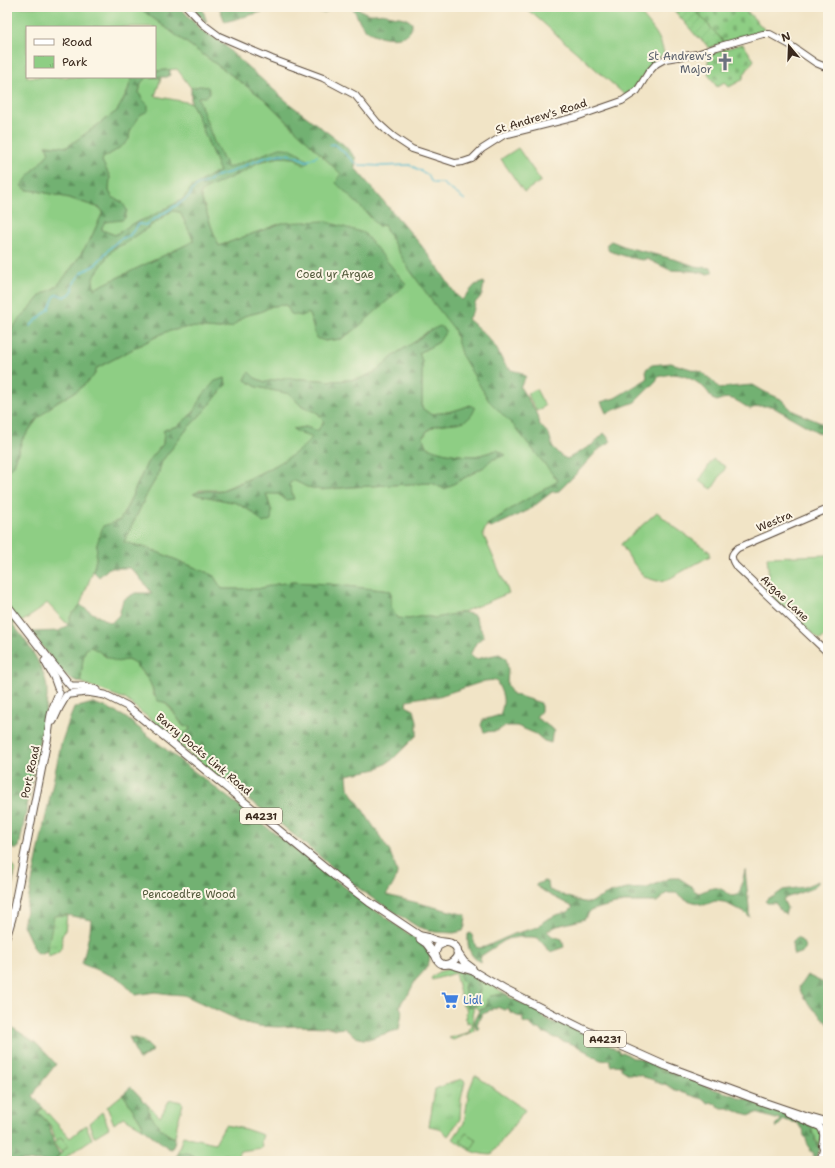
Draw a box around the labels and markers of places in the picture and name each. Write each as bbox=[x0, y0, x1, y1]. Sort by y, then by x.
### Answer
place label: St Andrew's Major bbox=[648, 49, 712, 77]
church icon: St Andrew's Major bbox=[715, 52, 735, 72]
supermarket icon: Lidl bbox=[440, 990, 460, 1010]
place label: Lidl bbox=[463, 993, 483, 1008]

